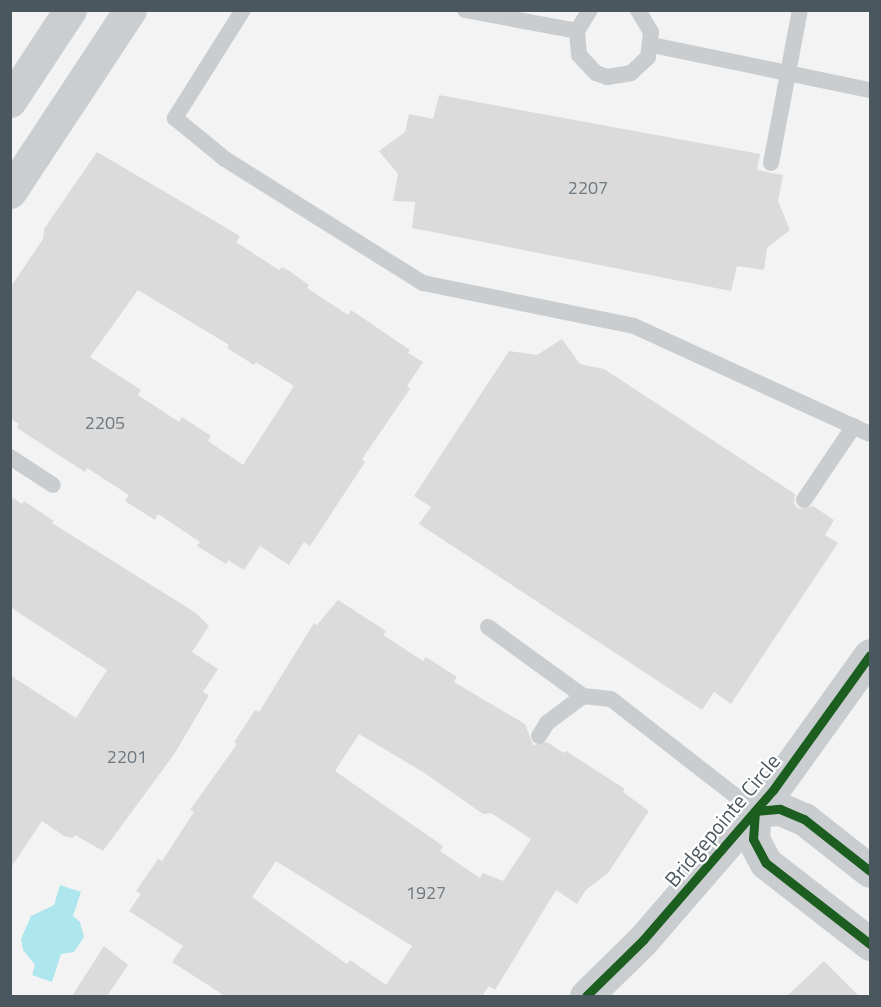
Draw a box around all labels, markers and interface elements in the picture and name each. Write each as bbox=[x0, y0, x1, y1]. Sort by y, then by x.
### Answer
house number: 2207 bbox=[568, 177, 608, 199]
house number: 2205 bbox=[85, 412, 125, 434]
house number: 2201 bbox=[107, 746, 147, 768]
street label: Bridgepointe Circle bbox=[659, 748, 785, 892]
house number: 1927 bbox=[406, 882, 446, 904]

